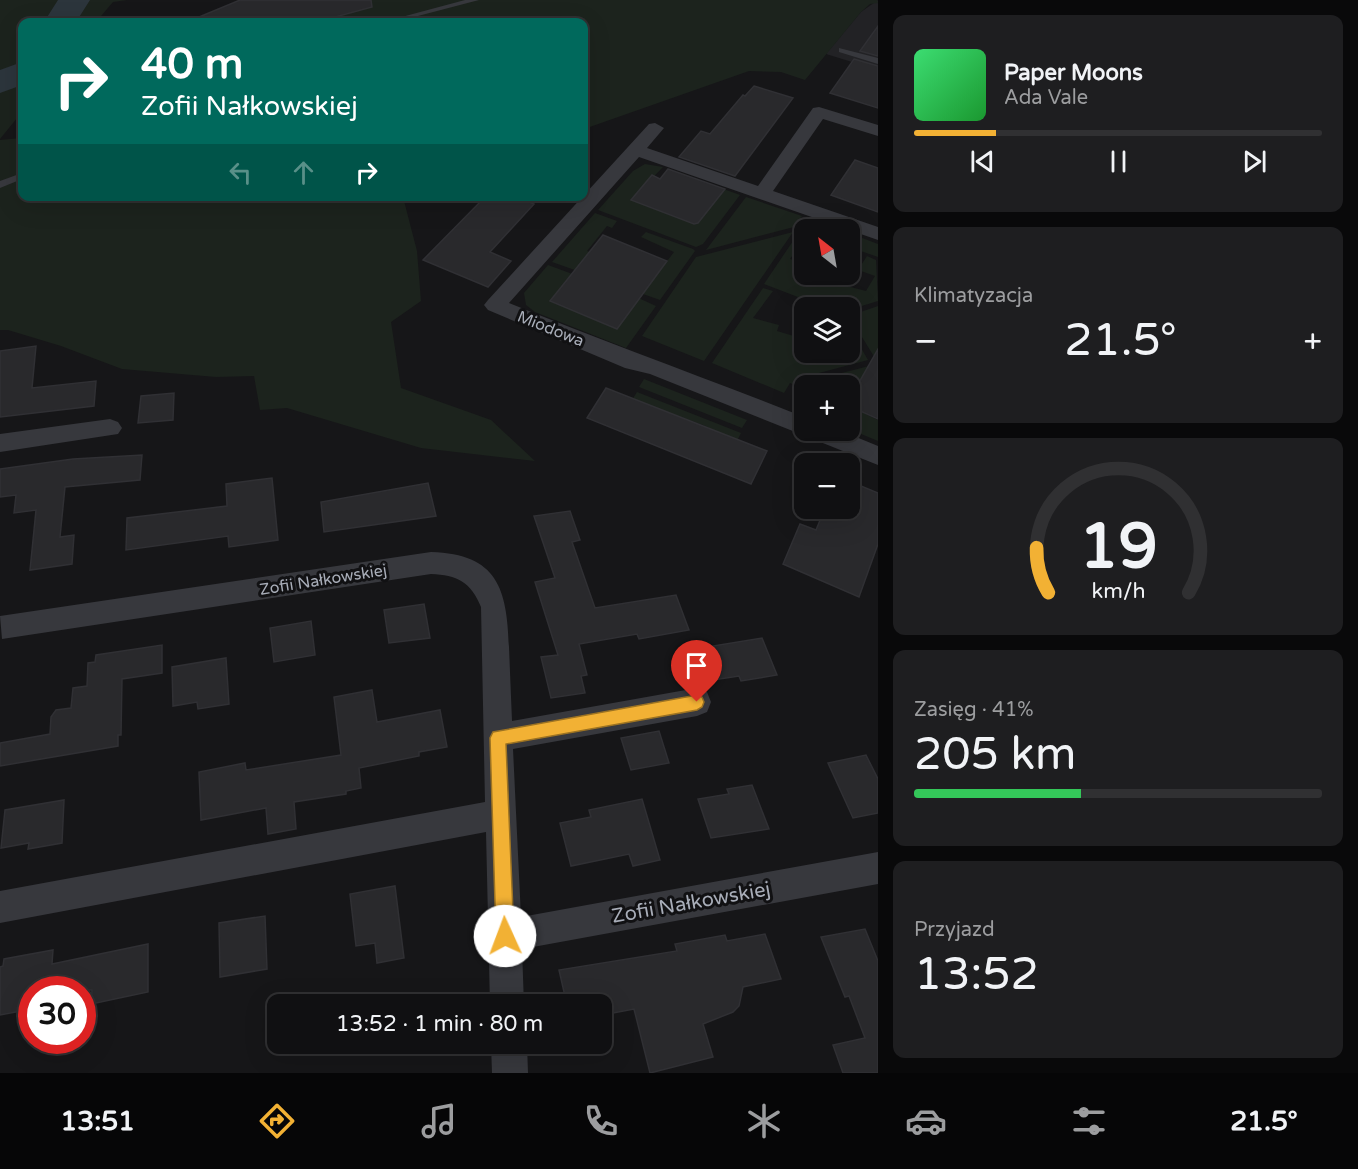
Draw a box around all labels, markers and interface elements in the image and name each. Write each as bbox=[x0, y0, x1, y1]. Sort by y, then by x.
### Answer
text: 40 m bbox=[141, 39, 243, 90]
icon: right bbox=[42, 42, 120, 120]
text: Paper Moons bbox=[1004, 60, 1143, 86]
text: Ada Vale bbox=[1004, 86, 1088, 110]
text: Zofii Nałkowskiej bbox=[141, 90, 358, 123]
icon: previous bbox=[966, 145, 999, 178]
icon: pause bbox=[1102, 145, 1135, 178]
icon: next bbox=[1238, 145, 1271, 178]
icon: left bbox=[224, 156, 257, 189]
icon: ahead bbox=[287, 156, 320, 189]
icon: right bbox=[350, 156, 383, 189]
north arrow bbox=[794, 219, 860, 285]
map controls bbox=[794, 219, 860, 519]
text: Klimatyzacja bbox=[914, 284, 1033, 308]
button: layers bbox=[794, 297, 860, 363]
street label: Miodowa bbox=[514, 306, 587, 351]
text: 21.5° bbox=[1064, 314, 1177, 368]
text: − bbox=[914, 322, 938, 361]
text: + bbox=[1303, 322, 1322, 361]
button: + bbox=[794, 375, 860, 441]
button: − bbox=[794, 453, 860, 519]
text: 19 bbox=[1079, 511, 1157, 586]
street label: Zofii Nałkowskiej bbox=[258, 560, 388, 600]
text: km/h bbox=[1091, 579, 1145, 605]
pin bbox=[671, 640, 722, 702]
icon: arrive bbox=[680, 649, 713, 682]
text: Zasięg · 41% bbox=[914, 698, 1034, 722]
text: 205 km bbox=[914, 728, 1076, 782]
street label: Zofii Nałkowskiej bbox=[610, 877, 772, 929]
position arrow bbox=[473, 904, 537, 968]
text: Przyjazd bbox=[914, 918, 995, 942]
text: 13:52 bbox=[914, 948, 1039, 1002]
speed limit sign: 30 bbox=[18, 976, 96, 1054]
text: 13:52 · 1 min · 80 m bbox=[336, 1011, 543, 1037]
icon: directions bbox=[256, 1100, 298, 1142]
icon: music bbox=[418, 1100, 460, 1142]
icon: phone bbox=[580, 1100, 622, 1142]
icon: climate bbox=[743, 1100, 785, 1142]
icon: car bbox=[905, 1100, 947, 1142]
icon: filters bbox=[1068, 1100, 1110, 1142]
text: 13:51 bbox=[60, 1105, 135, 1138]
text: 21.5° bbox=[1230, 1105, 1298, 1138]

